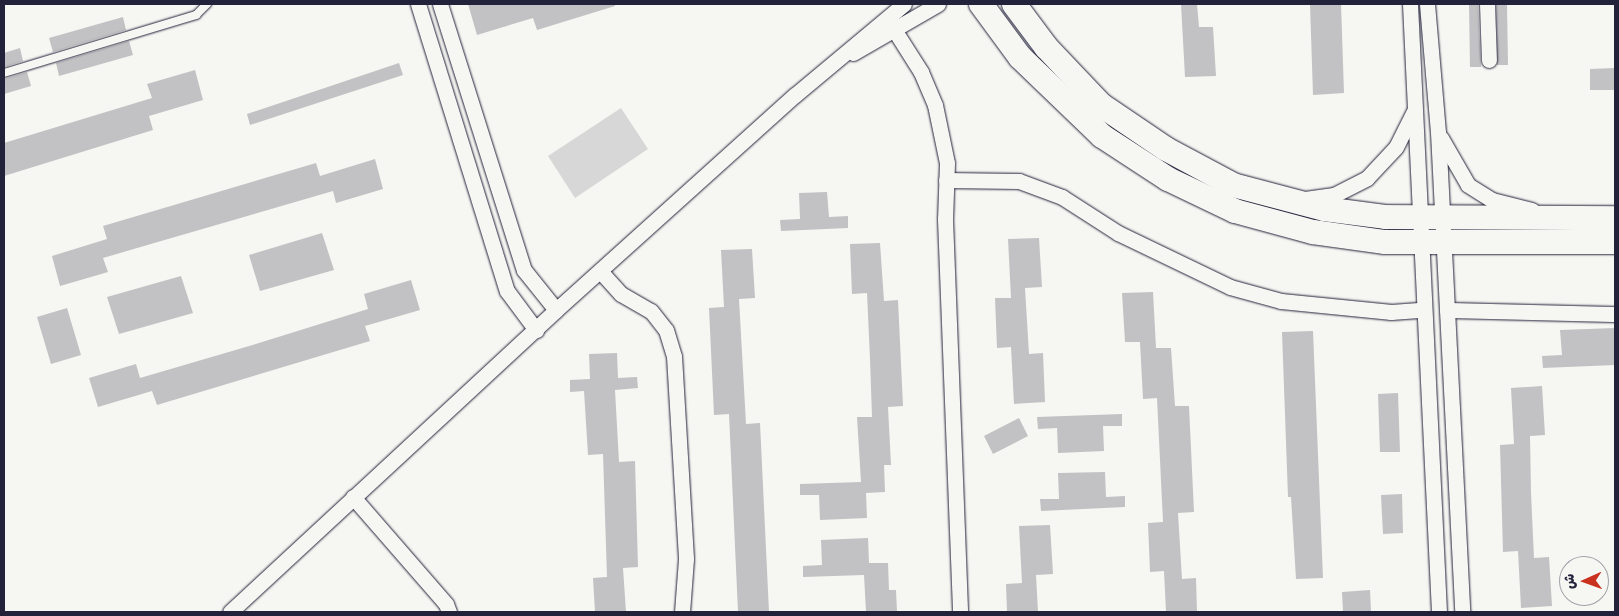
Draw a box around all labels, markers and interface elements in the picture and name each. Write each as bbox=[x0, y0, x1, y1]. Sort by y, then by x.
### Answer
north arrow bbox=[1559, 556, 1609, 606]
text: ش bbox=[1560, 573, 1580, 590]

